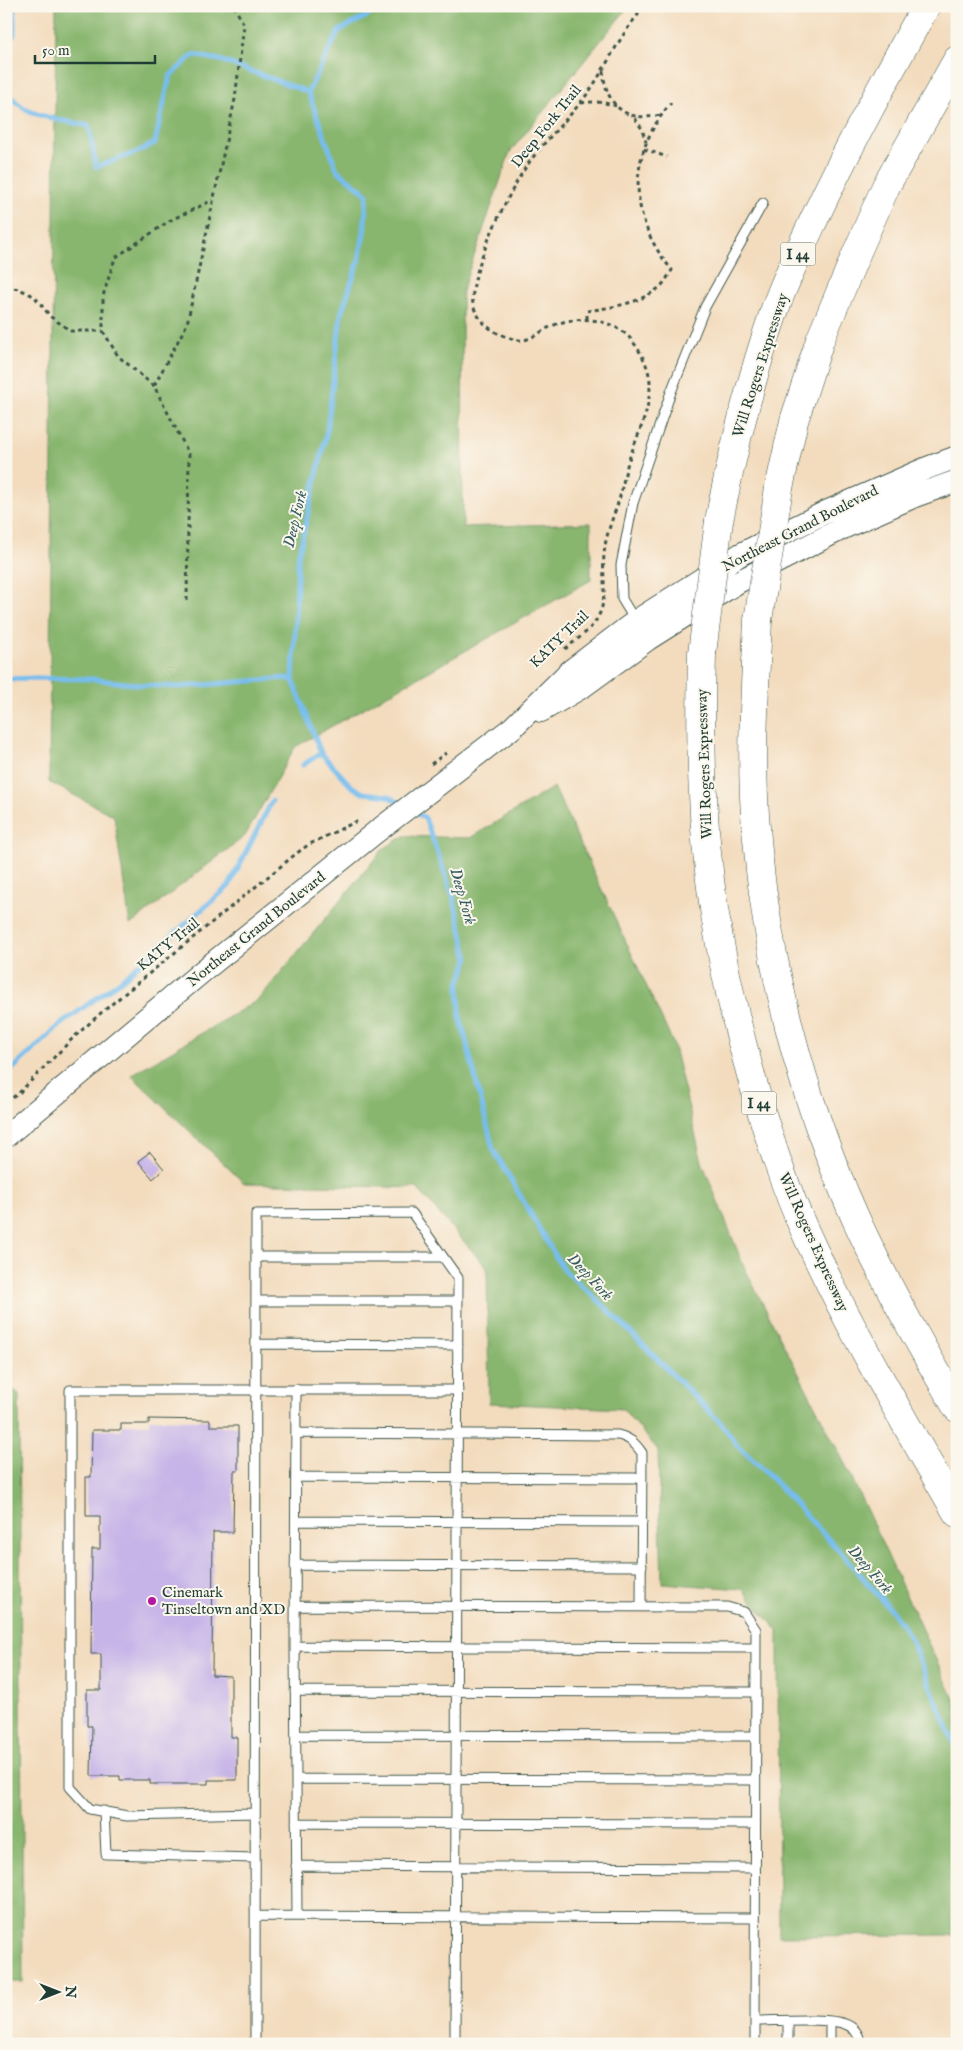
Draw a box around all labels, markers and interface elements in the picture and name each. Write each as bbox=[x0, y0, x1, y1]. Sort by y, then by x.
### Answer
scale bar bbox=[35, 32, 155, 64]
text: 50 m bbox=[42, 41, 70, 60]
street label: Deep Fork Trail bbox=[507, 80, 586, 172]
road number: I 44 bbox=[780, 242, 816, 266]
street label: Will Rogers Expressway bbox=[728, 290, 793, 440]
street label: Northeast Grand Boulevard bbox=[719, 480, 882, 576]
water label: Deep Fork bbox=[280, 488, 312, 550]
street label: KATY Trail bbox=[526, 606, 594, 672]
street label: Will Rogers Expressway bbox=[692, 688, 717, 840]
water label: Deep Fork bbox=[444, 866, 480, 928]
street label: Northeast Grand Boulevard bbox=[183, 867, 330, 991]
street label: KATY Trail bbox=[133, 913, 204, 975]
road number: I 44 bbox=[742, 1092, 776, 1114]
street label: Will Rogers Expressway bbox=[774, 1170, 853, 1315]
water label: Deep Fork bbox=[562, 1249, 617, 1306]
water label: Deep Fork bbox=[843, 1542, 896, 1599]
place label: Cinemark Tinseltown and XD bbox=[162, 1583, 285, 1619]
marker: Cinemark Tinseltown and XD bbox=[146, 1595, 158, 1607]
north arrow bbox=[32, 1968, 82, 2018]
text: N bbox=[61, 1985, 79, 1998]

